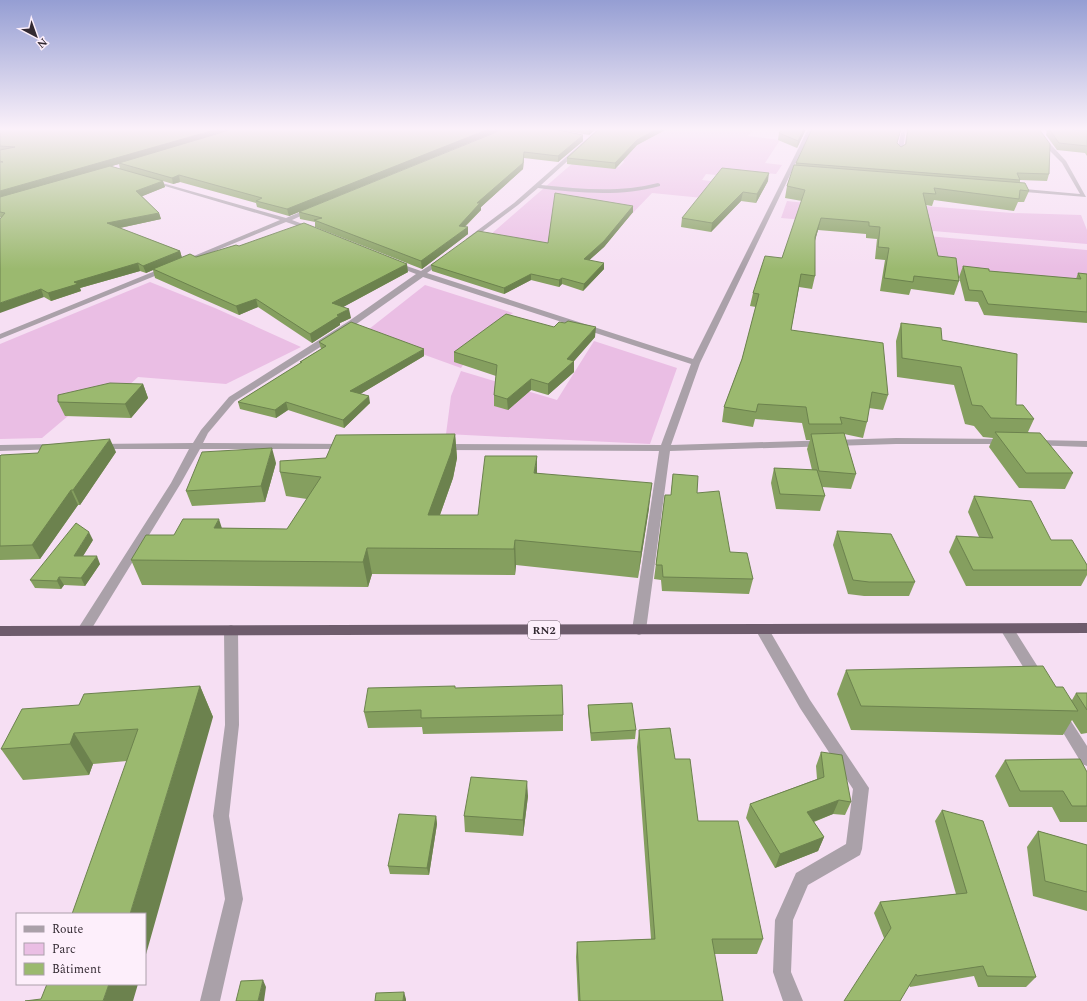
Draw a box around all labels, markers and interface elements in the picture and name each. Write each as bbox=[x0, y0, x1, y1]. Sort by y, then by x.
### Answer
north arrow bbox=[16, 16, 56, 56]
text: N bbox=[33, 34, 51, 53]
road number: RN2 bbox=[528, 621, 560, 639]
legend bbox=[16, 913, 146, 985]
text: Route bbox=[52, 920, 83, 939]
text: Parc bbox=[52, 940, 76, 959]
text: Bâtiment bbox=[52, 960, 101, 979]

